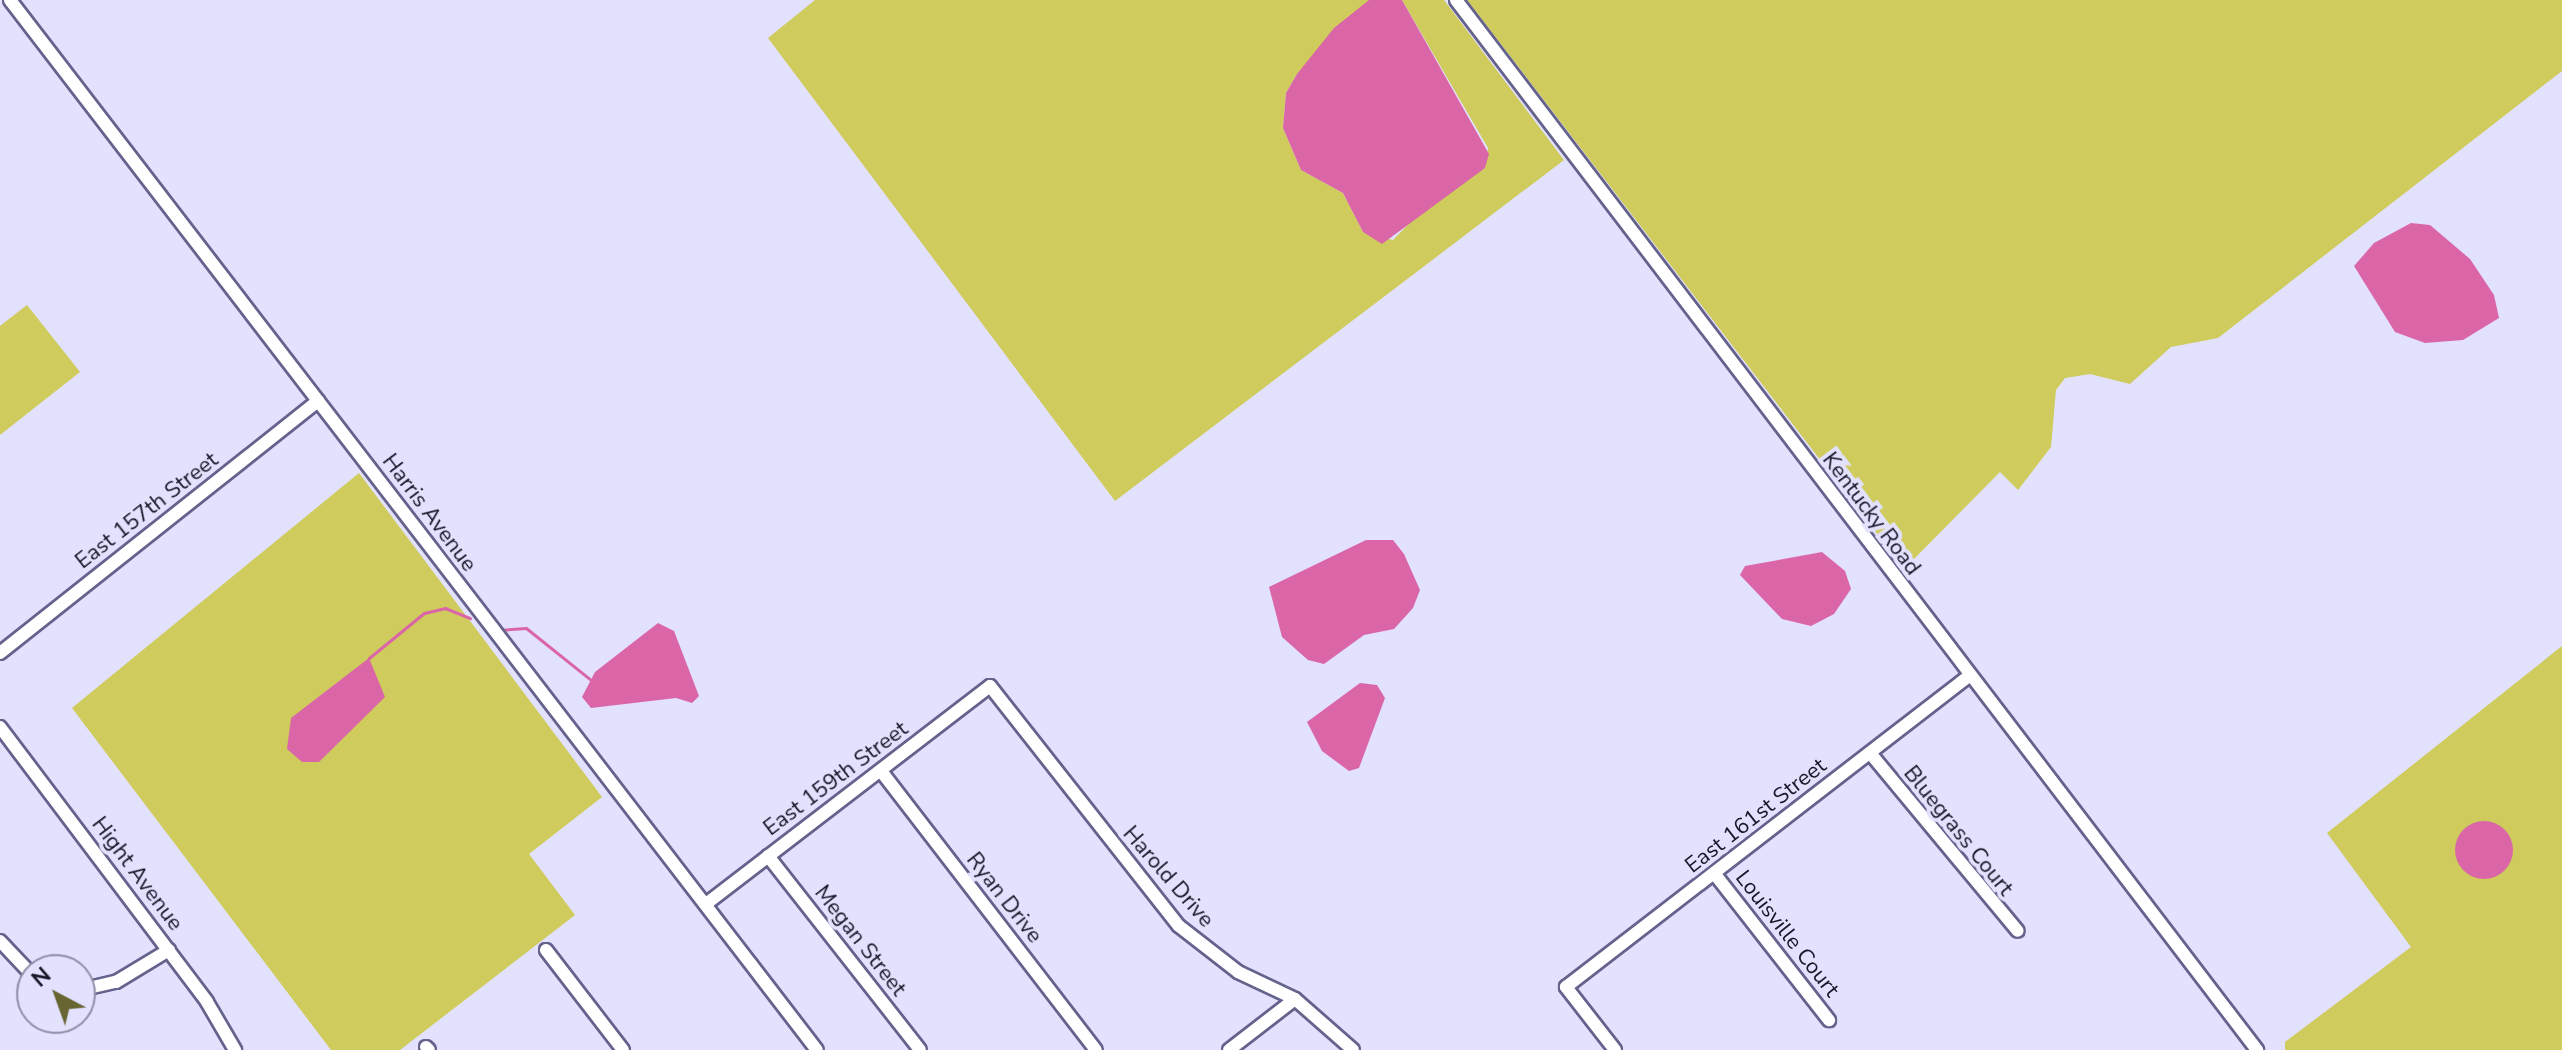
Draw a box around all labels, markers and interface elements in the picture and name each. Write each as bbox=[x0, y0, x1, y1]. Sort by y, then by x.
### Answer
street label: East 157th Street bbox=[70, 447, 224, 575]
street label: Kentucky Road bbox=[1816, 447, 1926, 581]
street label: Harris Avenue bbox=[376, 449, 482, 577]
street label: East 159th Street bbox=[759, 716, 913, 842]
street label: East 161st Street bbox=[1680, 753, 1832, 879]
street label: Bluegrass Court bbox=[1898, 761, 2018, 901]
street label: Hight Avenue bbox=[86, 812, 188, 936]
street label: Harold Drive bbox=[1117, 821, 1219, 933]
street label: Ryan Drive bbox=[960, 847, 1048, 949]
street label: Louisville Court bbox=[1729, 865, 1845, 1003]
street label: Megan Street bbox=[809, 880, 911, 1002]
north arrow bbox=[16, 954, 96, 1034]
text: N bbox=[26, 961, 58, 994]

